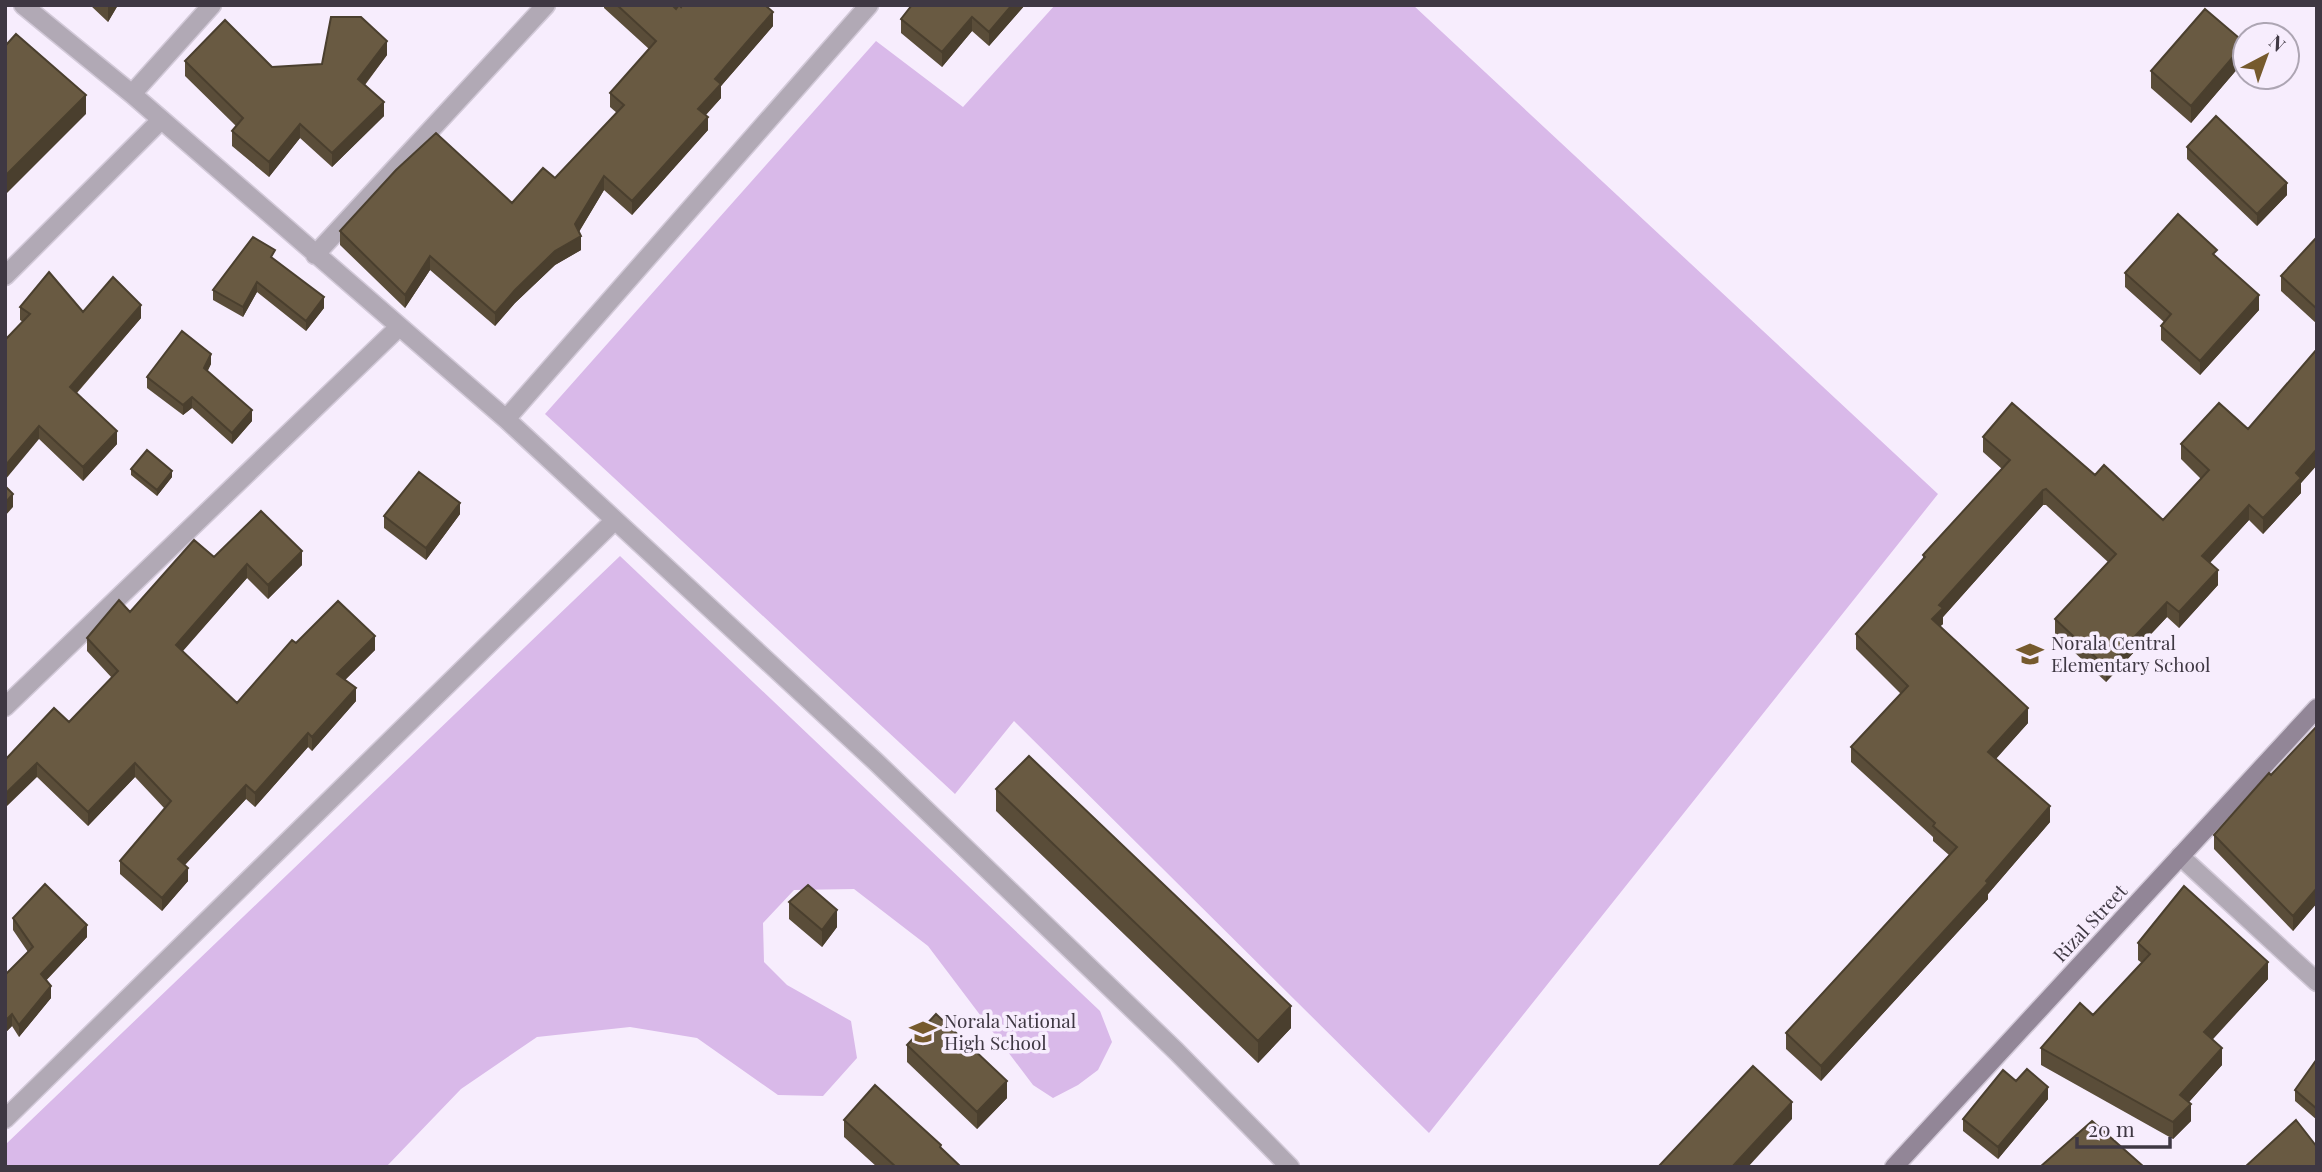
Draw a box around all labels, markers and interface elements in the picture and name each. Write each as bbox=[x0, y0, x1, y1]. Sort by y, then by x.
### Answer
north arrow bbox=[2231, 21, 2301, 91]
text: N bbox=[2264, 28, 2292, 57]
place label: Norala Central Elementary School bbox=[2051, 629, 2211, 677]
school or university icon: Norala Central Elementary School bbox=[2015, 639, 2045, 669]
street label: Rizal Street bbox=[2046, 878, 2132, 967]
place label: Norala National High School bbox=[944, 1007, 1077, 1055]
school or university icon: Norala National High School bbox=[908, 1017, 938, 1047]
scale bar bbox=[2077, 1106, 2170, 1150]
text: 20 m bbox=[2088, 1114, 2135, 1142]

